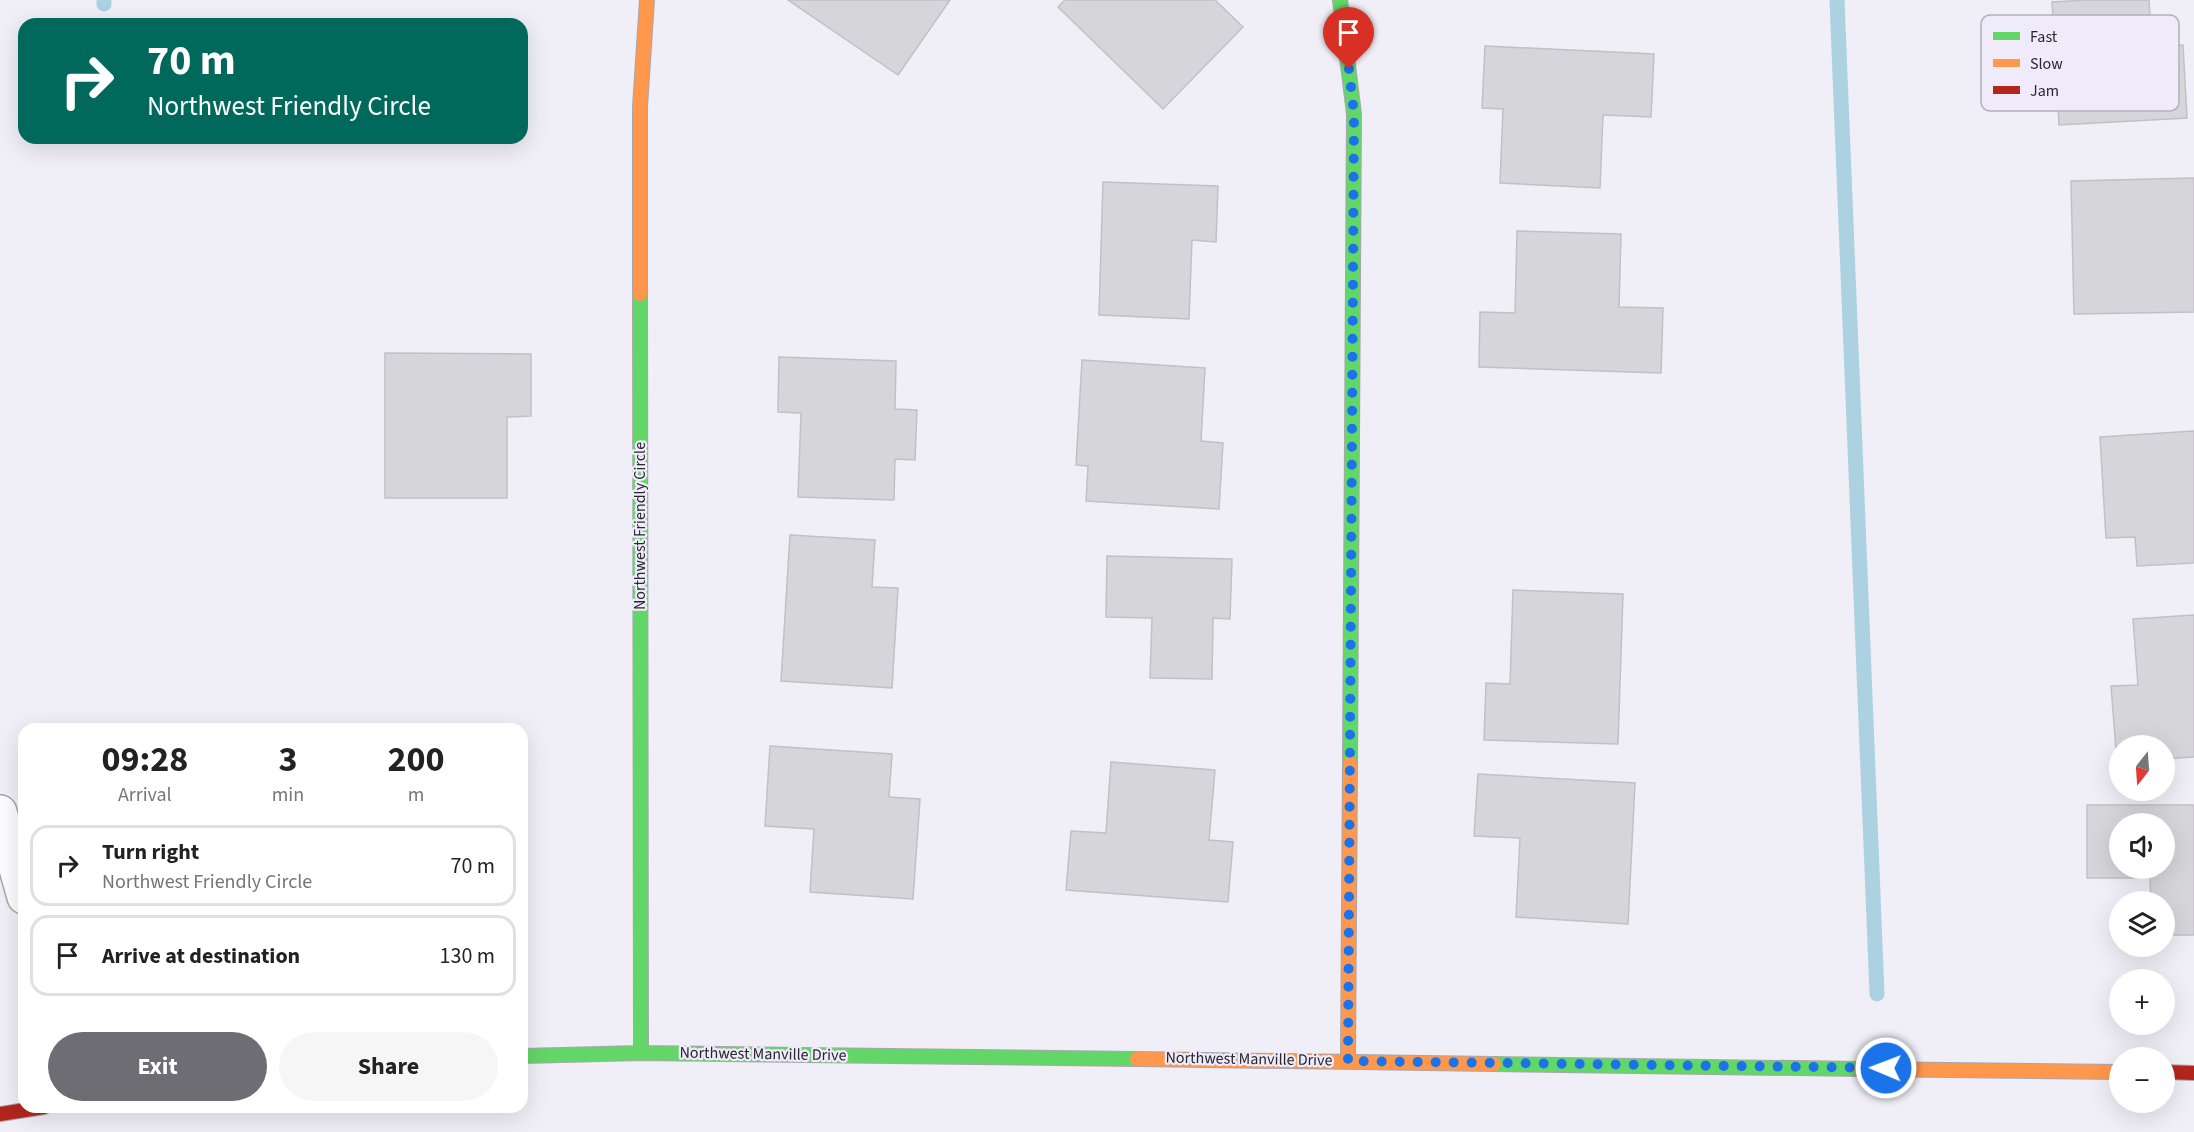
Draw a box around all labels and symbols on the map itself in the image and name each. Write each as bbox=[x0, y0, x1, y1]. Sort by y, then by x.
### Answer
pin bbox=[1323, 7, 1374, 69]
legend bbox=[1981, 15, 2179, 111]
text: Fast bbox=[2030, 26, 2058, 48]
text: Slow bbox=[2030, 53, 2063, 75]
text: Jam bbox=[2030, 80, 2059, 102]
street label: Northwest Friendly Circle bbox=[629, 442, 651, 610]
north arrow bbox=[2109, 735, 2175, 801]
position arrow bbox=[1854, 1036, 1918, 1100]
street label: Northwest Manville Drive bbox=[679, 1042, 847, 1066]
street label: Northwest Manville Drive bbox=[1165, 1047, 1333, 1071]

